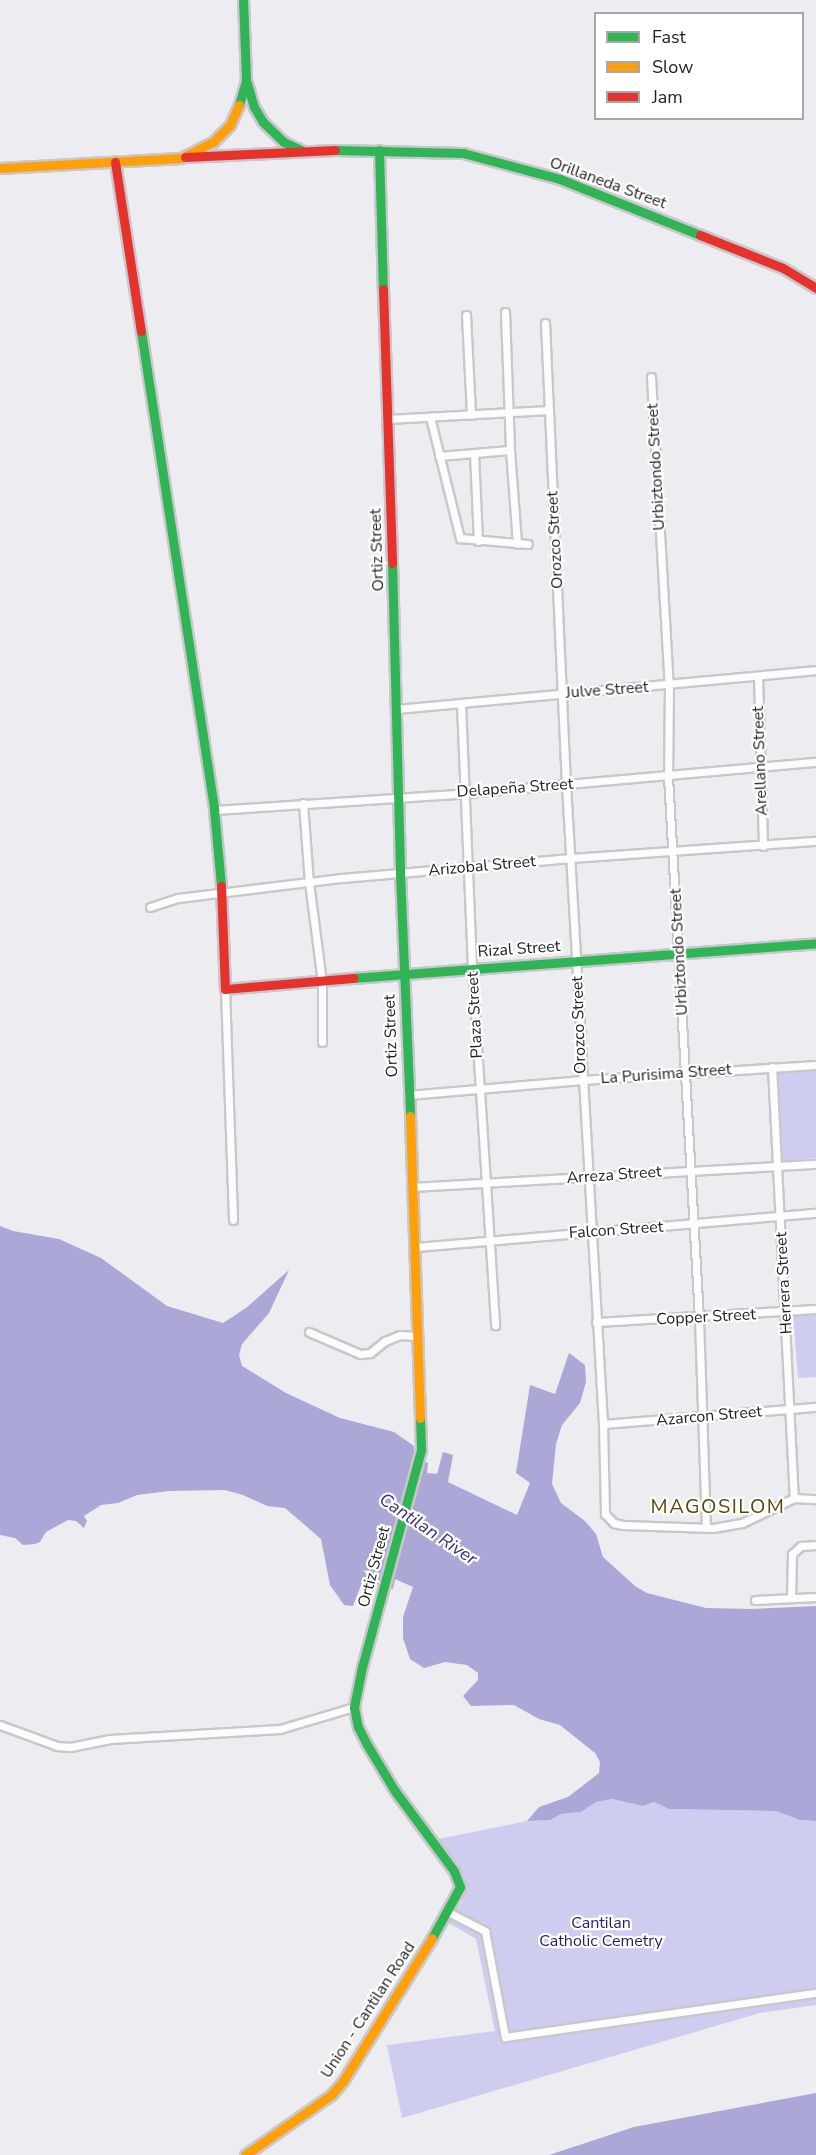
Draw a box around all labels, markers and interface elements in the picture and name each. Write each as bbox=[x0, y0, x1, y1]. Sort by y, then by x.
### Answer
legend bbox=[594, 12, 804, 120]
text: Fast bbox=[652, 25, 686, 49]
text: Slow bbox=[652, 55, 693, 79]
text: Jam bbox=[652, 85, 683, 109]
street label: Orillaneda Street bbox=[547, 153, 669, 213]
street label: Urbiztondo Street bbox=[643, 403, 669, 531]
street label: Orozco Street bbox=[543, 491, 567, 589]
street label: Ortiz Street bbox=[366, 508, 388, 592]
street label: Julve Street bbox=[565, 678, 649, 702]
street label: Arellano Street bbox=[748, 706, 772, 816]
street label: Delapeña Street bbox=[456, 774, 574, 802]
street label: Arizobal Street bbox=[428, 852, 536, 880]
street label: Urbiztondo Street bbox=[666, 888, 692, 1016]
street label: Rizal Street bbox=[477, 937, 561, 961]
street label: Plaza Street bbox=[463, 971, 487, 1059]
street label: Orozco Street bbox=[568, 976, 590, 1074]
street label: Ortiz Street bbox=[380, 994, 402, 1078]
street label: La Purisima Street bbox=[600, 1060, 732, 1088]
street label: Arreza Street bbox=[566, 1162, 662, 1188]
street label: Falcon Street bbox=[568, 1217, 664, 1243]
street label: Herrera Street bbox=[772, 1231, 796, 1335]
street label: Copper Street bbox=[656, 1305, 756, 1329]
street label: Azarcon Street bbox=[655, 1402, 763, 1430]
water label: Cantilan River bbox=[375, 1488, 481, 1570]
district label: MAGOSILOM bbox=[651, 1494, 785, 1518]
street label: Ortiz Street bbox=[354, 1524, 394, 1610]
park label: Cantilan Catholic Cemetry bbox=[539, 1913, 663, 1951]
street label: Union - Cantilan Road bbox=[317, 1938, 419, 2082]

